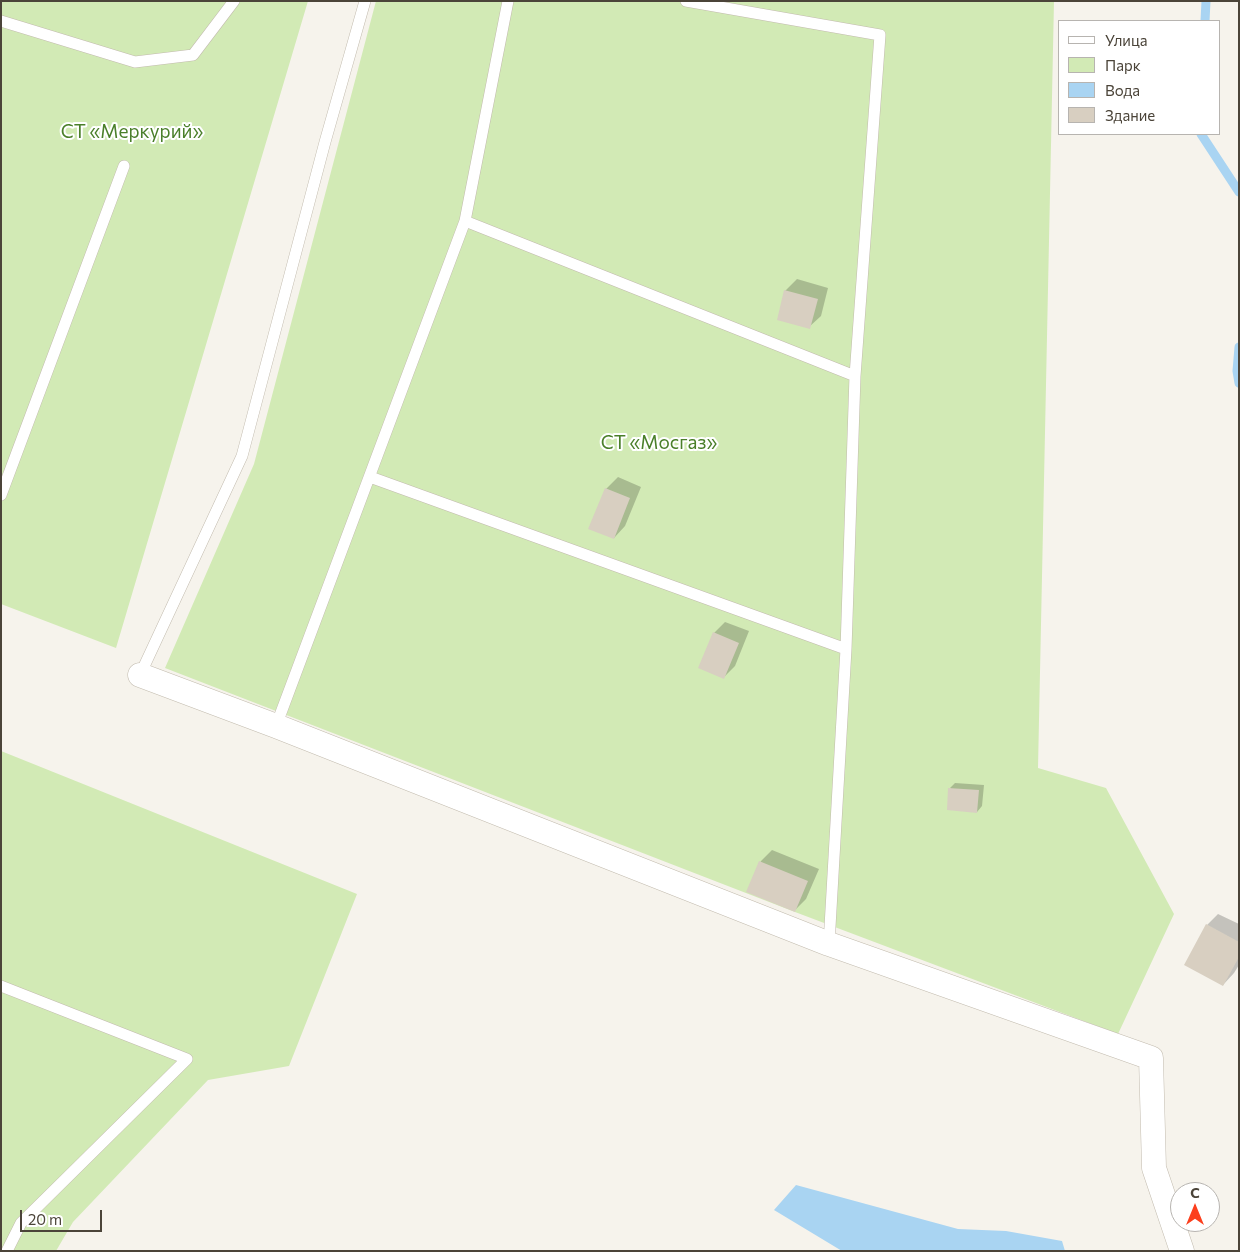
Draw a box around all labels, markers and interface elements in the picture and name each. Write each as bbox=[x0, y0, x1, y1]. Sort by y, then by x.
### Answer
legend bbox=[1058, 20, 1220, 135]
text: Улица bbox=[1105, 31, 1147, 49]
text: Парк bbox=[1105, 56, 1141, 74]
text: Вода bbox=[1105, 81, 1140, 99]
text: Здание bbox=[1105, 106, 1155, 124]
park label: СТ «Меркурий» bbox=[61, 121, 203, 143]
park label: СТ «Мосгаз» bbox=[601, 432, 717, 454]
north arrow bbox=[1170, 1182, 1220, 1232]
text: С bbox=[1190, 1184, 1200, 1201]
scale bar bbox=[22, 1200, 105, 1232]
text: 20 m bbox=[28, 1210, 62, 1228]

